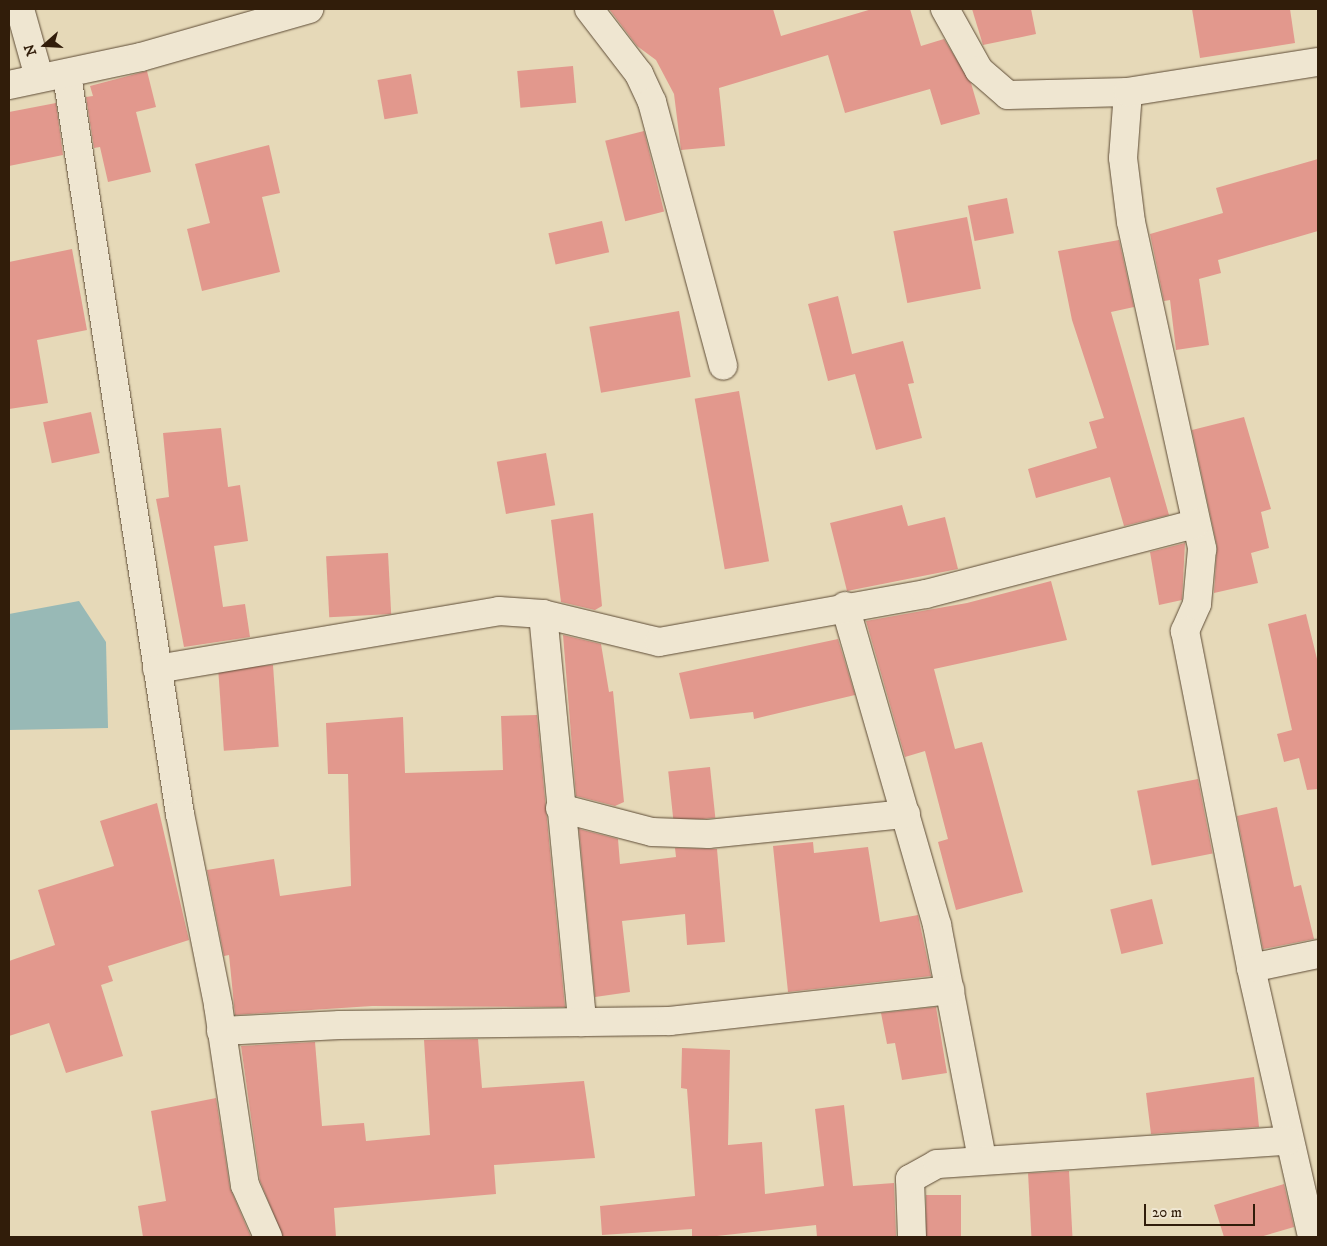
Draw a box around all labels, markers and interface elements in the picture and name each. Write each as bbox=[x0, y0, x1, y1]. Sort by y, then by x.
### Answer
north arrow bbox=[20, 20, 70, 70]
text: N bbox=[20, 42, 41, 58]
scale bar bbox=[1147, 1194, 1258, 1226]
text: 20 m bbox=[1152, 1203, 1182, 1222]

